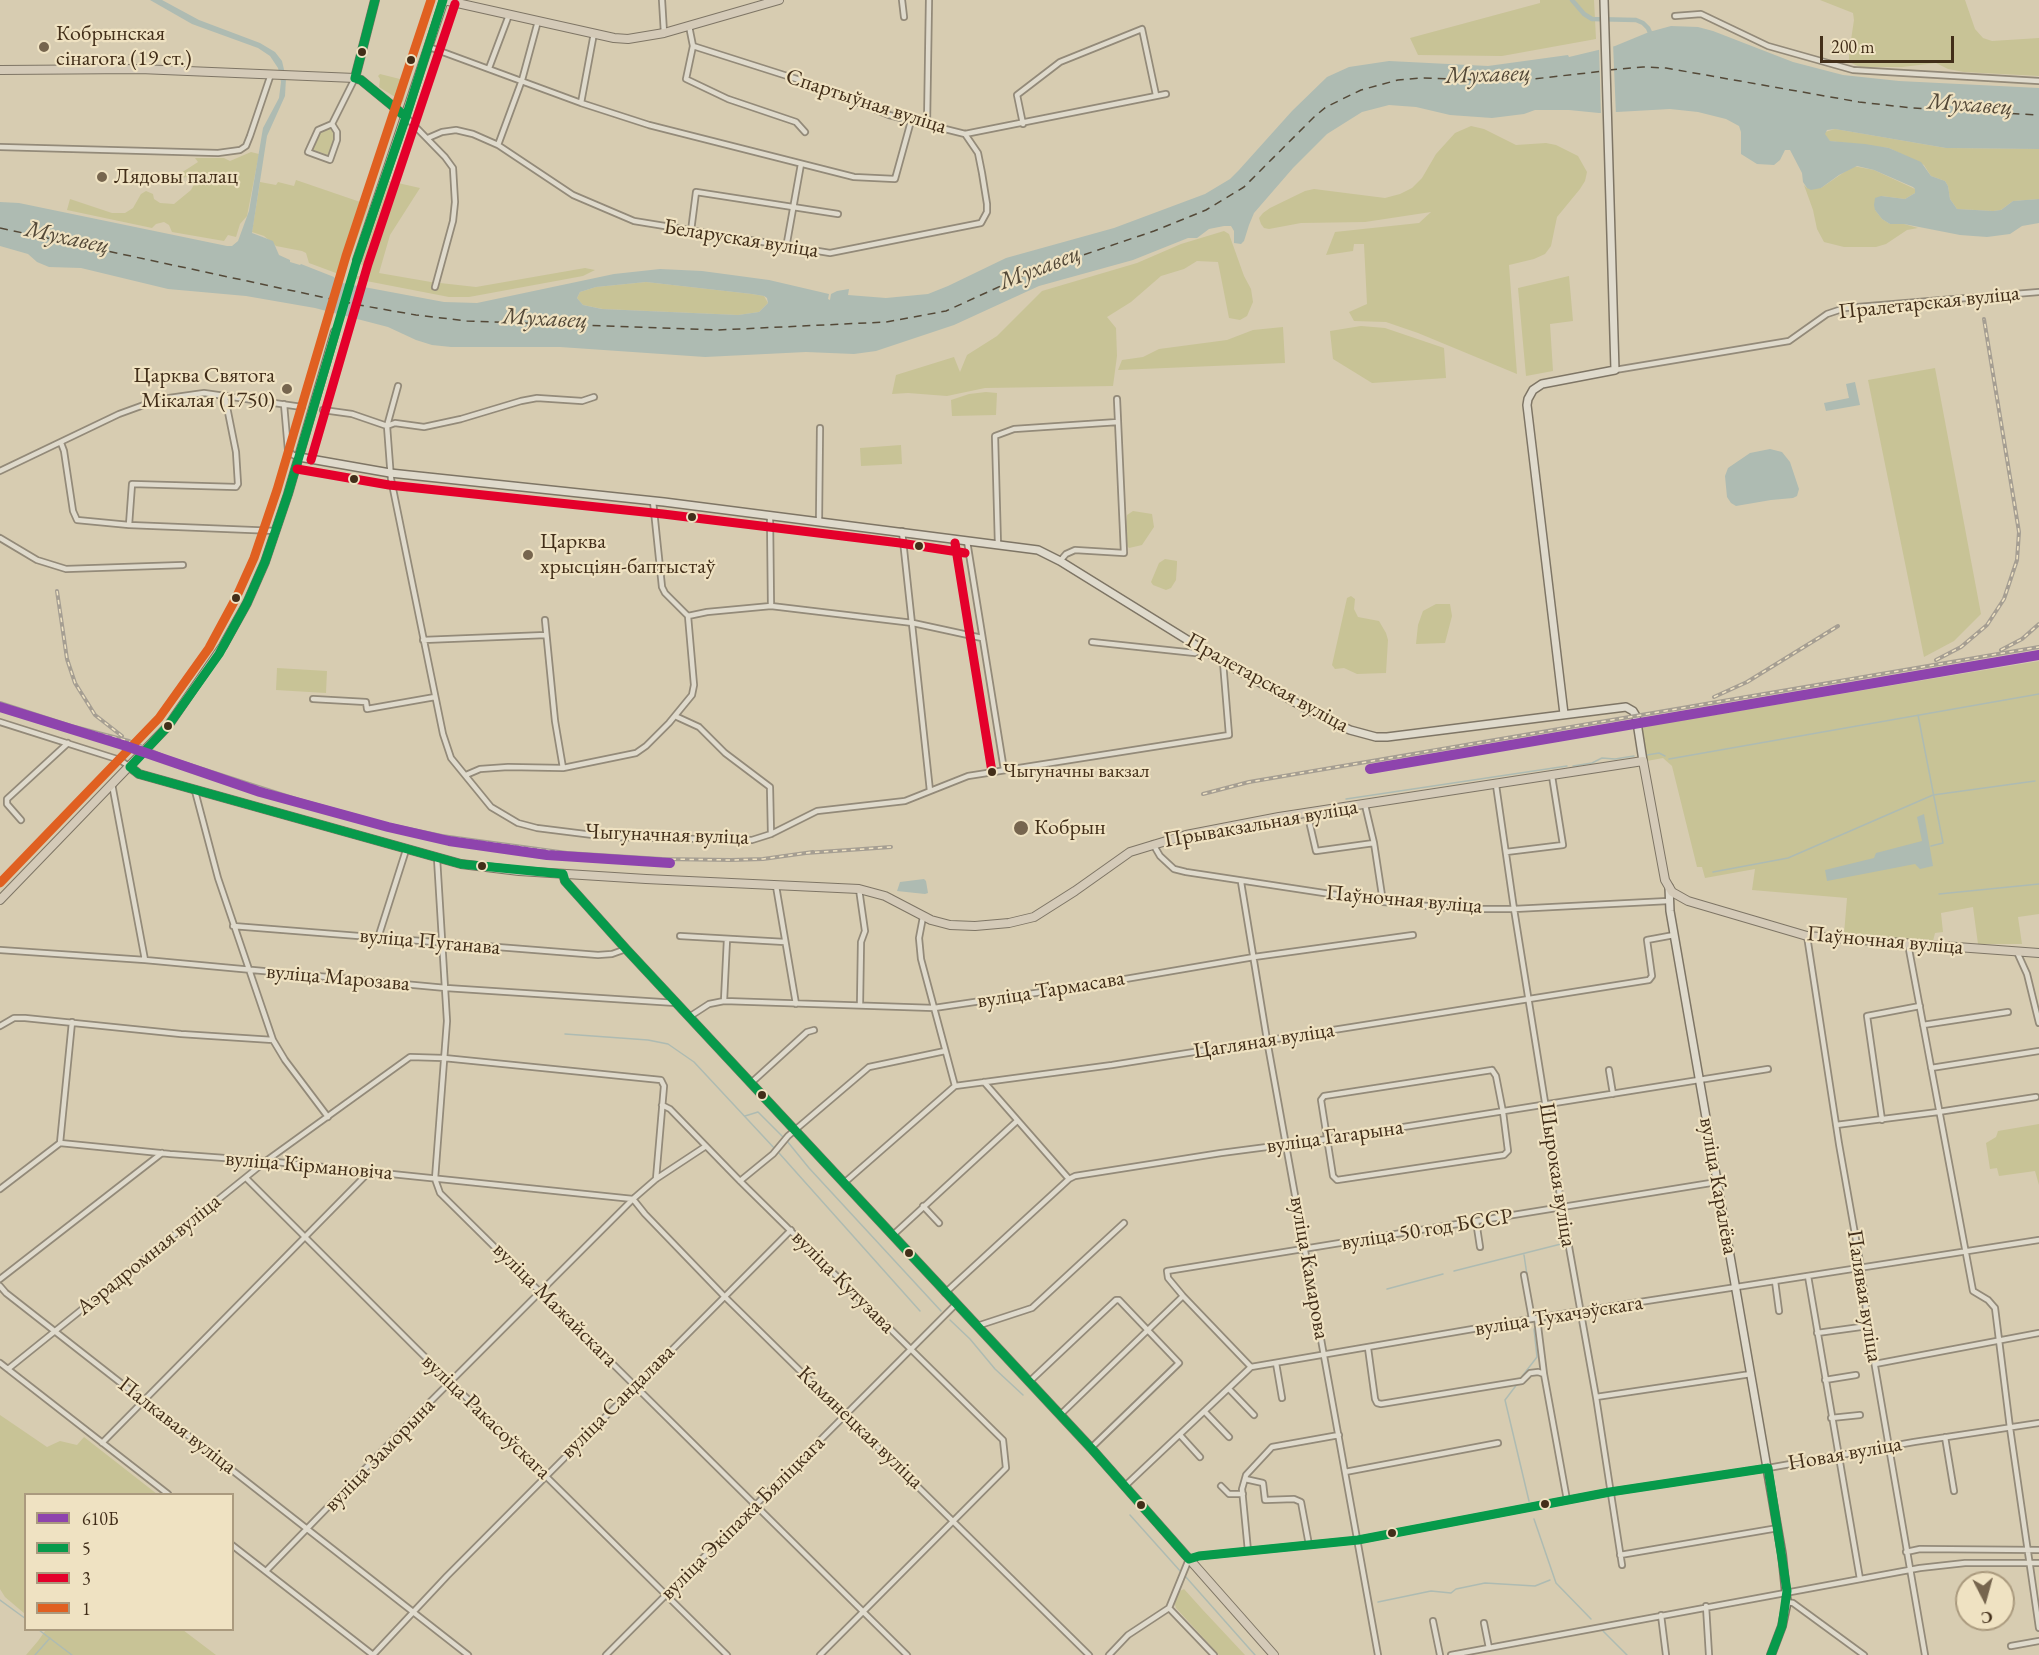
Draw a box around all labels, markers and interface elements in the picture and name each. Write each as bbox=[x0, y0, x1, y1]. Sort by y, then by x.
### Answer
place label: Кобрынская сінагога (19 ст.) bbox=[56, 21, 192, 72]
scale bar bbox=[1823, 24, 1956, 62]
text: 200 m bbox=[1831, 35, 1875, 58]
marker: Кобрынская сінагога (19 ст.) bbox=[37, 40, 51, 54]
unlabelled marker bbox=[356, 46, 368, 58]
unlabelled marker bbox=[405, 54, 417, 66]
water label: Мухавец bbox=[1445, 59, 1531, 91]
street label: Спартыўная вуліца bbox=[782, 64, 950, 140]
water label: Мухавец bbox=[1926, 88, 2014, 122]
place label: Лядовы палац bbox=[114, 164, 238, 190]
marker: Лядовы палац bbox=[95, 170, 109, 184]
street label: Беларуская вуліца bbox=[662, 214, 820, 264]
water label: Мухавец bbox=[22, 215, 112, 261]
water label: Мухавец bbox=[995, 239, 1085, 297]
street label: Пралетарская вуліца bbox=[1837, 280, 2021, 326]
water label: Мухавец bbox=[502, 302, 588, 336]
place label: Царква Святога Мікалая (1750) bbox=[134, 363, 275, 414]
marker: Царква Святога Мікалая (1750) bbox=[280, 382, 294, 396]
unlabelled marker bbox=[348, 473, 360, 485]
unlabelled marker bbox=[686, 511, 698, 523]
place label: Царква хрысціян-баптыстаў bbox=[540, 529, 715, 580]
unlabelled marker bbox=[913, 540, 925, 552]
marker: Царква хрысціян-баптыстаў bbox=[521, 548, 535, 562]
unlabelled marker bbox=[230, 592, 242, 604]
street label: Пралетарская вуліца bbox=[1181, 627, 1353, 739]
unlabelled marker bbox=[162, 720, 174, 732]
place label: Чыгуначны вакзал bbox=[1003, 760, 1149, 784]
marker: Чыгуначны вакзал bbox=[986, 766, 998, 778]
street label: Прывакзальная вуліца bbox=[1162, 794, 1360, 854]
place label: Кобрын bbox=[1034, 815, 1106, 841]
street label: Чыгуначная вуліца bbox=[585, 819, 749, 851]
marker: Кобрын bbox=[1012, 819, 1030, 837]
unlabelled marker bbox=[476, 860, 488, 872]
street label: Паўночная вуліца bbox=[1325, 880, 1483, 920]
street label: Паўночная вуліца bbox=[1806, 921, 1964, 961]
street label: вуліца Пуганава bbox=[358, 923, 502, 961]
street label: вуліца Марозава bbox=[265, 959, 411, 997]
street label: вуліца Тармасава bbox=[975, 965, 1127, 1015]
street label: Цагляная вуліца bbox=[1192, 1017, 1336, 1065]
unlabelled marker bbox=[756, 1089, 768, 1101]
street label: Шырокая вуліца bbox=[1533, 1101, 1581, 1249]
street label: вуліца Гагарына bbox=[1265, 1114, 1405, 1160]
street label: вуліца Каралёва bbox=[1693, 1115, 1743, 1257]
street label: вуліца Кірмановіча bbox=[224, 1146, 394, 1186]
street label: Аэрадромная вуліца bbox=[71, 1189, 227, 1321]
street label: вуліца Камарова bbox=[1283, 1194, 1335, 1342]
street label: вуліца 50 год БССР bbox=[1339, 1203, 1515, 1257]
street label: вуліца Кутузава bbox=[786, 1225, 900, 1339]
street label: Палявая вуліца bbox=[1840, 1228, 1888, 1364]
street label: вуліца Мажайскага bbox=[487, 1237, 623, 1373]
unlabelled marker bbox=[903, 1247, 915, 1259]
street label: вуліца Тухачэўскага bbox=[1473, 1290, 1645, 1342]
street label: вуліца Сандалава bbox=[555, 1339, 681, 1465]
street label: вуліца Ракасоўскага bbox=[416, 1349, 556, 1485]
street label: Камянецкая вуліца bbox=[791, 1361, 929, 1495]
street label: Палкавая вуліца bbox=[113, 1372, 241, 1480]
street label: вуліца Заморына bbox=[319, 1392, 441, 1518]
street label: вуліца Экіпажа Бяліцкага bbox=[655, 1430, 831, 1606]
street label: Новая вуліца bbox=[1786, 1431, 1904, 1477]
legend bbox=[24, 1493, 234, 1631]
unlabelled marker bbox=[1539, 1498, 1551, 1510]
unlabelled marker bbox=[1135, 1499, 1147, 1511]
text: 610Б bbox=[82, 1507, 119, 1530]
unlabelled marker bbox=[1386, 1527, 1398, 1539]
text: 5 bbox=[82, 1537, 91, 1560]
text: 3 bbox=[82, 1567, 91, 1590]
north arrow bbox=[1955, 1571, 2015, 1631]
text: 1 bbox=[82, 1597, 91, 1620]
text: С bbox=[1980, 1606, 1993, 1628]

